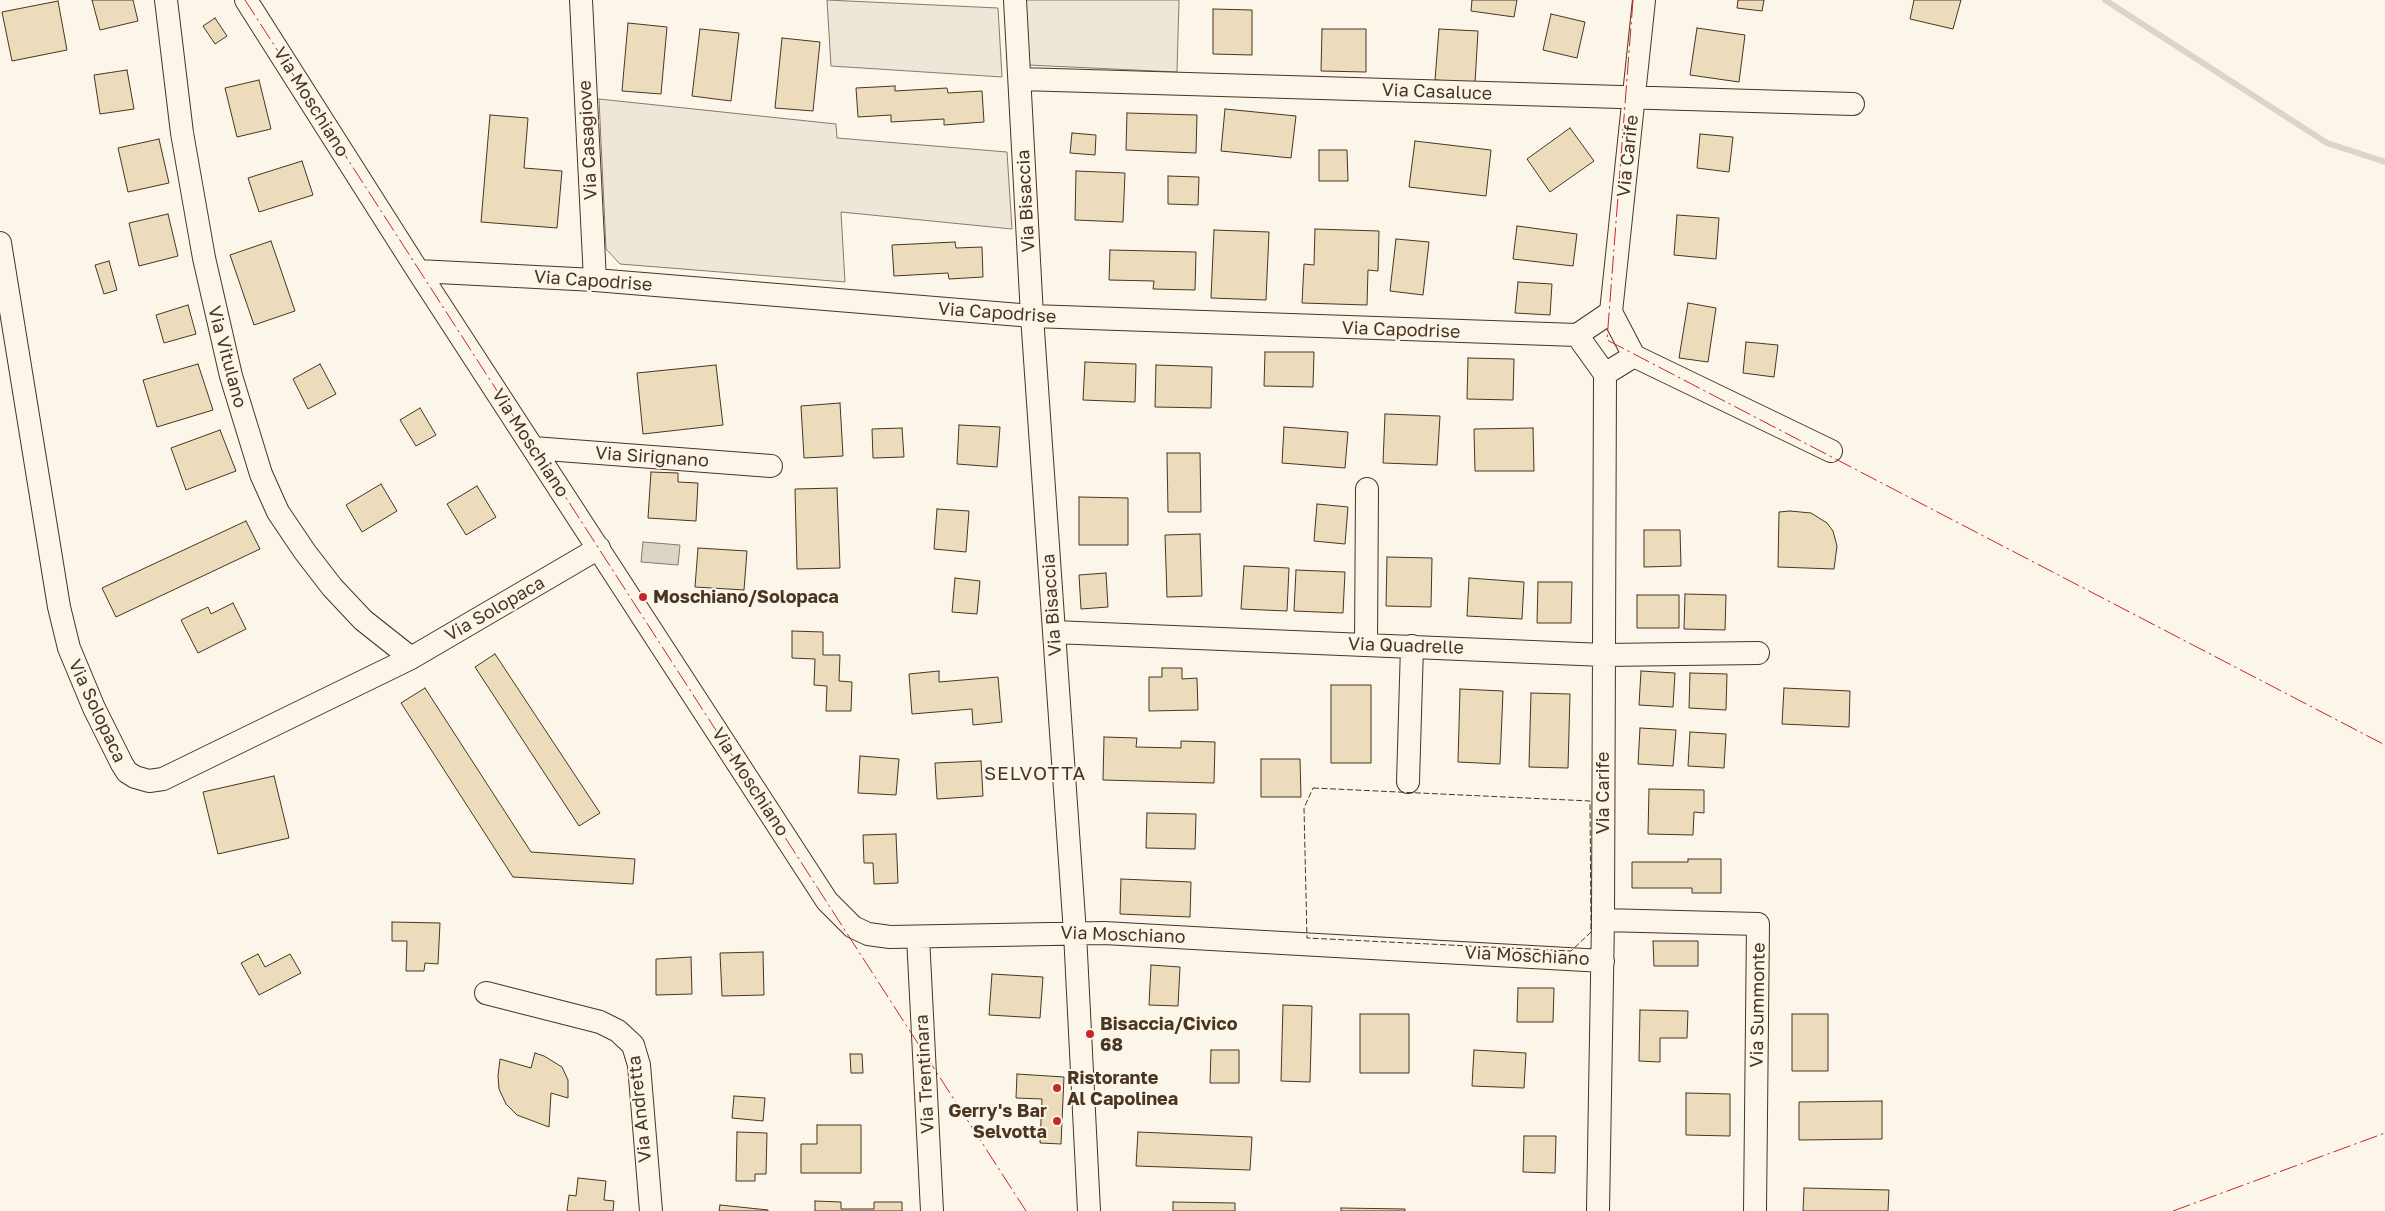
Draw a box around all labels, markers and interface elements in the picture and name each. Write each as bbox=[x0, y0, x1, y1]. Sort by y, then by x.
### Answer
street label: Via Moschiano bbox=[269, 43, 353, 161]
street label: Via Casagiove bbox=[574, 79, 602, 201]
street label: Via Casaluce bbox=[1381, 79, 1493, 105]
street label: Via Carife bbox=[1613, 114, 1643, 198]
street label: Via Bisaccia bbox=[1013, 149, 1039, 253]
street label: Via Capodrise bbox=[533, 266, 653, 296]
street label: Via Capodrise bbox=[937, 298, 1057, 328]
street label: Via Vitulano bbox=[203, 304, 251, 410]
street label: Via Capodrise bbox=[1341, 317, 1461, 343]
street label: Via Moschiano bbox=[487, 385, 573, 501]
street label: Via Sirignano bbox=[594, 442, 710, 472]
street label: Via Bisaccia bbox=[1038, 553, 1066, 657]
street label: Via Solopaca bbox=[441, 572, 549, 646]
place label: Moschiano/Solopaca bbox=[653, 586, 839, 608]
marker: Moschiano/Solopaca bbox=[637, 591, 649, 603]
street label: Via Quadrelle bbox=[1348, 633, 1464, 659]
street label: Via Solopaca bbox=[64, 656, 130, 766]
street label: Via Moschiano bbox=[707, 724, 793, 840]
street label: Via Carife bbox=[1592, 752, 1614, 834]
district label: SELVOTTA bbox=[983, 763, 1087, 785]
street label: Via Moschiano bbox=[1060, 922, 1186, 948]
street label: Via Moschiano bbox=[1464, 942, 1590, 970]
street label: Via Summonte bbox=[1746, 942, 1770, 1068]
place label: Bisaccia/Civico 68 bbox=[1100, 1013, 1237, 1056]
street label: Via Trentinara bbox=[911, 1014, 939, 1134]
marker: Bisaccia/Civico 68 bbox=[1084, 1028, 1096, 1040]
street label: Via Andretta bbox=[624, 1054, 656, 1164]
place label: Ristorante Al Capolinea bbox=[1067, 1067, 1178, 1110]
marker: Ristorante Al Capolinea bbox=[1051, 1082, 1063, 1094]
place label: Gerry's Bar Selvotta bbox=[948, 1100, 1047, 1142]
marker: Gerry's Bar Selvotta bbox=[1051, 1115, 1063, 1127]

